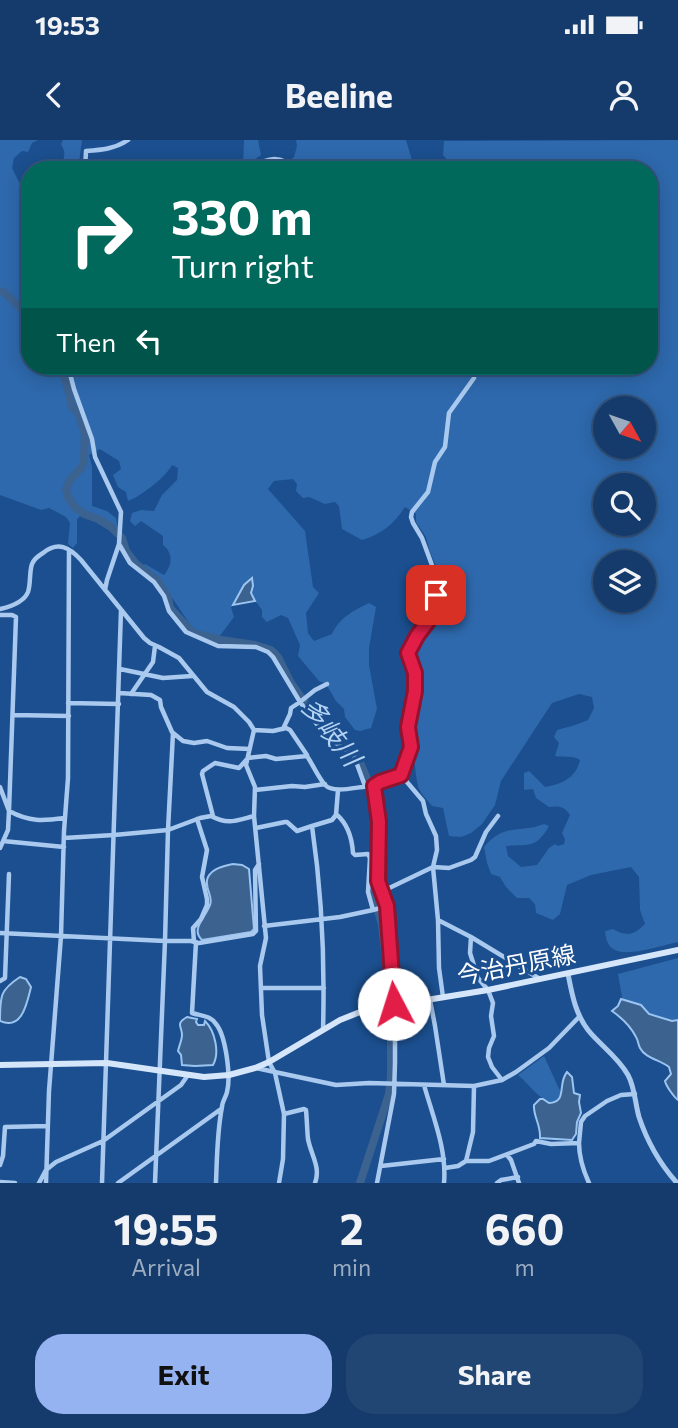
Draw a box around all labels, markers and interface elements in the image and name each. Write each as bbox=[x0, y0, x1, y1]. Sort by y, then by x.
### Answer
text: 19:53 bbox=[35, 9, 100, 40]
text: Beeline bbox=[285, 75, 393, 115]
icon: back bbox=[35, 76, 73, 114]
icon: person bbox=[605, 76, 643, 114]
text: 330 m bbox=[171, 185, 312, 245]
icon: right bbox=[56, 189, 147, 280]
text: Turn right bbox=[171, 245, 314, 285]
icon: left bbox=[130, 322, 168, 360]
text: Then bbox=[56, 326, 116, 357]
north arrow bbox=[593, 396, 656, 458]
map controls bbox=[593, 396, 656, 613]
button: search bbox=[593, 473, 656, 536]
button: layers bbox=[593, 550, 656, 613]
pin bbox=[406, 565, 466, 625]
icon: arrive bbox=[417, 576, 455, 614]
water label: 多岐川 bbox=[296, 691, 370, 774]
street label: 今治丹原線 bbox=[454, 938, 578, 990]
position arrow bbox=[357, 967, 431, 1041]
text: 19:55 bbox=[114, 1202, 219, 1254]
text: 2 bbox=[340, 1202, 364, 1254]
text: 660 bbox=[485, 1202, 564, 1254]
text: Arrival bbox=[131, 1253, 201, 1281]
text: min bbox=[332, 1253, 371, 1281]
text: m bbox=[515, 1253, 535, 1281]
button: Exit bbox=[35, 1334, 332, 1414]
button: Share bbox=[346, 1334, 643, 1414]

